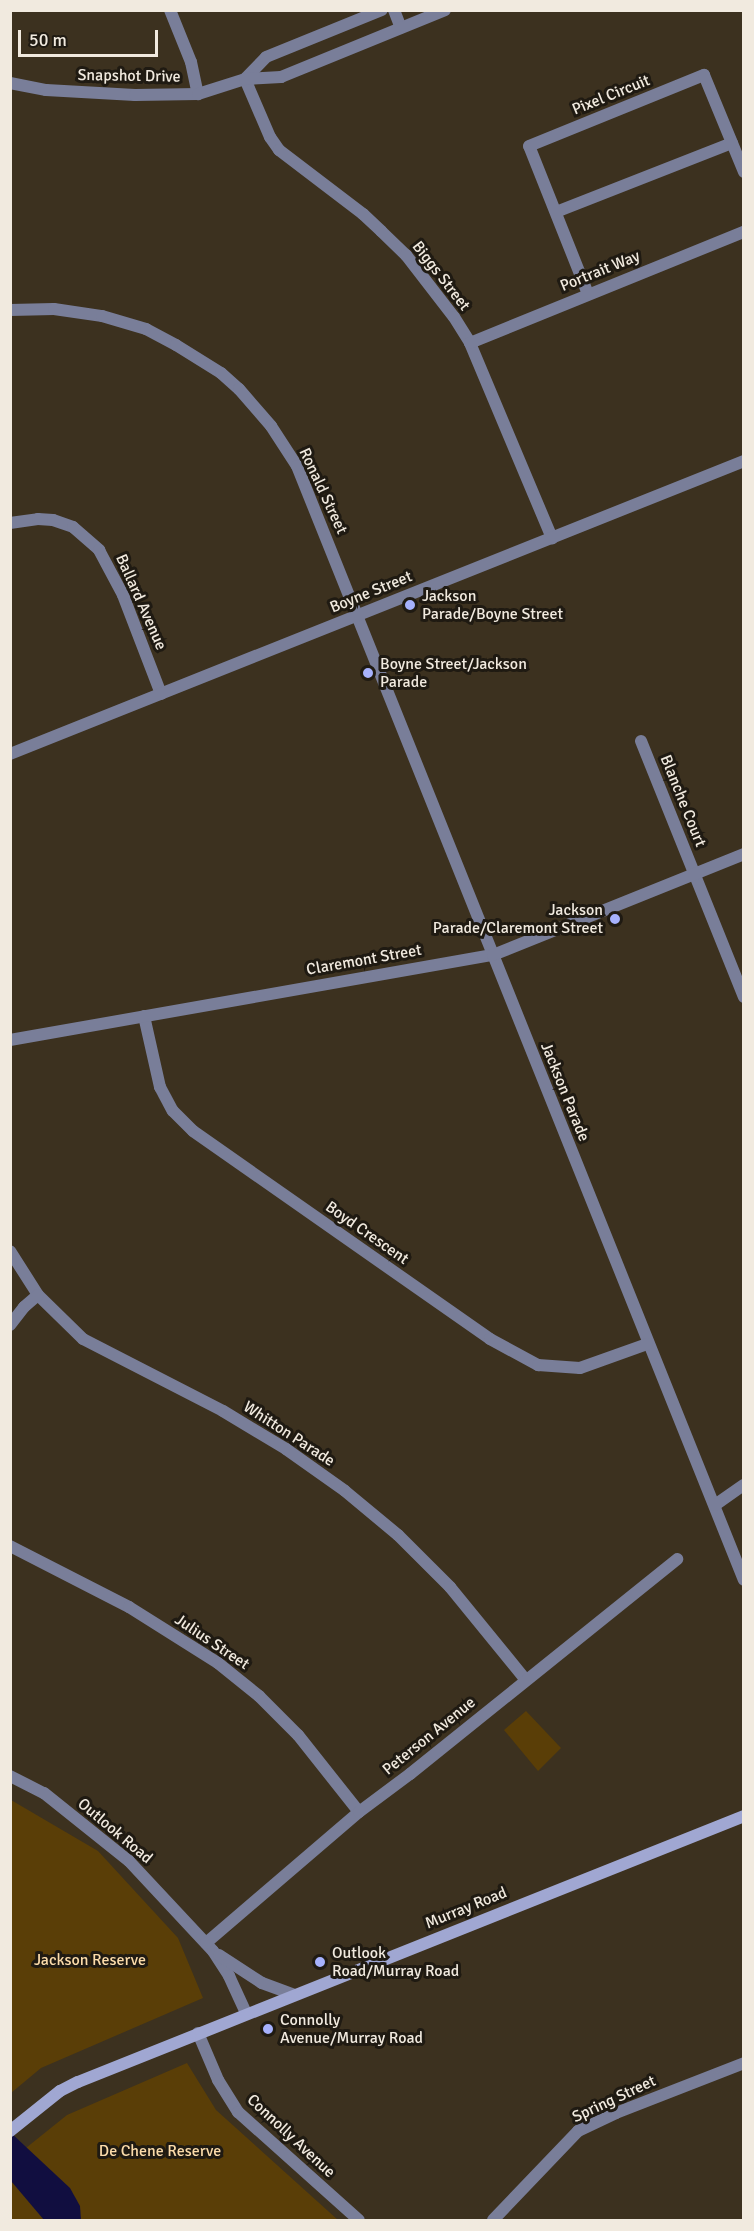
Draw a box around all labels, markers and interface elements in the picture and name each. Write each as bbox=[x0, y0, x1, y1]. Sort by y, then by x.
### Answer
scale bar bbox=[21, 18, 160, 56]
text: 50 m bbox=[29, 29, 67, 51]
street label: Snapshot Drive bbox=[77, 66, 181, 86]
street label: Pixel Circuit bbox=[569, 71, 653, 119]
street label: Biggs Street bbox=[408, 237, 474, 315]
street label: Portrait Way bbox=[557, 246, 643, 296]
street label: Ronald Street bbox=[295, 445, 351, 537]
street label: Ballard Avenue bbox=[111, 551, 171, 653]
street label: Boyne Street bbox=[327, 567, 415, 617]
place label: Jackson Parade/Boyne Street bbox=[422, 586, 563, 624]
marker: Jackson Parade/Boyne Street bbox=[403, 598, 417, 612]
place label: Boyne Street/Jackson Parade bbox=[380, 654, 527, 692]
marker: Boyne Street/Jackson Parade bbox=[361, 666, 375, 680]
street label: Blanche Court bbox=[656, 752, 710, 850]
place label: Jackson Parade/Claremont Street bbox=[433, 900, 603, 938]
marker: Jackson Parade/Claremont Street bbox=[608, 912, 622, 926]
street label: Claremont Street bbox=[305, 940, 423, 980]
street label: Jackson Parade bbox=[536, 1040, 594, 1144]
street label: Boyd Crescent bbox=[322, 1197, 412, 1269]
street label: Whitton Parade bbox=[240, 1397, 338, 1471]
street label: Julius Street bbox=[171, 1610, 253, 1674]
street label: Peterson Avenue bbox=[379, 1693, 479, 1779]
street label: Outlook Road bbox=[74, 1794, 156, 1868]
street label: Murray Road bbox=[422, 1883, 510, 1933]
place label: Outlook Road/Murray Road bbox=[332, 1943, 459, 1981]
park label: Jackson Reserve bbox=[34, 1950, 146, 1970]
marker: Outlook Road/Murray Road bbox=[313, 1955, 327, 1969]
place label: Connolly Avenue/Murray Road bbox=[280, 2010, 423, 2048]
marker: Connolly Avenue/Murray Road bbox=[261, 2022, 275, 2036]
street label: Spring Street bbox=[569, 2071, 659, 2127]
street label: Connolly Avenue bbox=[243, 2090, 339, 2182]
park label: De Chene Reserve bbox=[99, 2141, 221, 2161]

